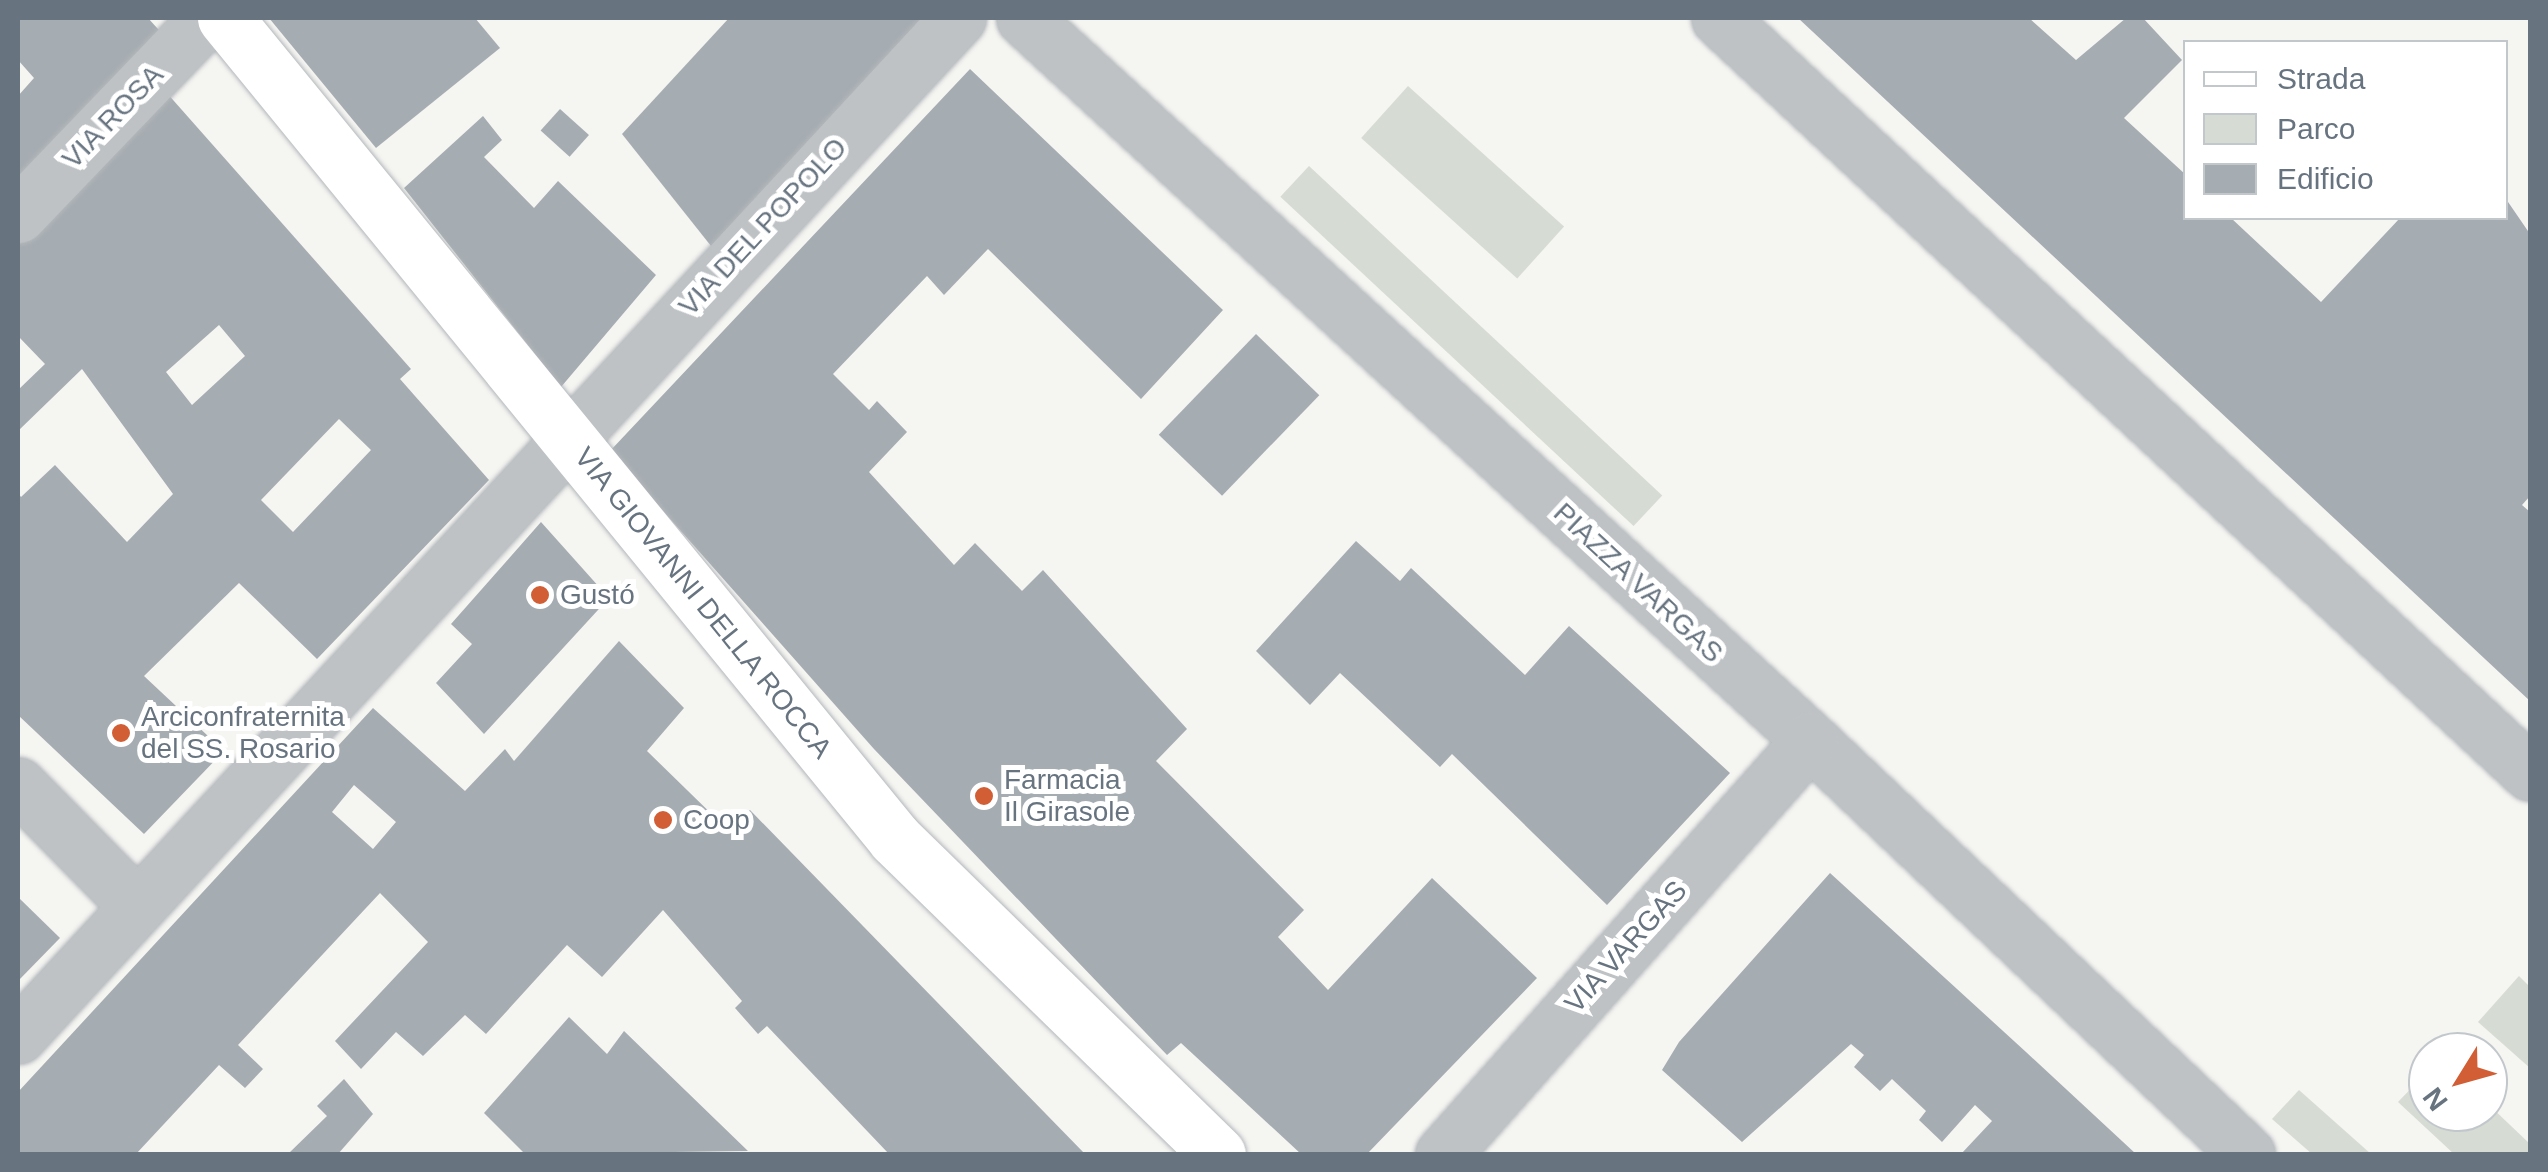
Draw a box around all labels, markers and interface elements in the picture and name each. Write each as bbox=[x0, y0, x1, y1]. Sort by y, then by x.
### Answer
legend bbox=[2183, 40, 2508, 220]
street label: VIA ROSA bbox=[55, 58, 171, 176]
text: Strada bbox=[2277, 62, 2365, 95]
text: Parco bbox=[2277, 112, 2355, 145]
street label: VIA DEL POPOLO bbox=[671, 130, 855, 324]
text: Edificio bbox=[2277, 162, 2374, 195]
street label: VIA GIOVANNI DELLA ROCCA bbox=[566, 440, 840, 766]
street label: PIAZZA VARGAS bbox=[1546, 496, 1730, 670]
place label: Gustó bbox=[560, 578, 635, 612]
marker: Gustó bbox=[529, 584, 551, 606]
place label: Arciconfraternita del SS. Rosario bbox=[141, 700, 345, 766]
marker: Arciconfraternita del SS. Rosario bbox=[110, 722, 132, 744]
place label: Farmacia Il Girasole bbox=[1004, 763, 1130, 829]
marker: Farmacia Il Girasole bbox=[973, 785, 995, 807]
place label: Coop bbox=[683, 803, 750, 837]
marker: Coop bbox=[652, 809, 674, 831]
street label: VIA VARGAS bbox=[1557, 874, 1695, 1020]
north arrow bbox=[2408, 1032, 2508, 1132]
text: N bbox=[2417, 1082, 2454, 1117]

